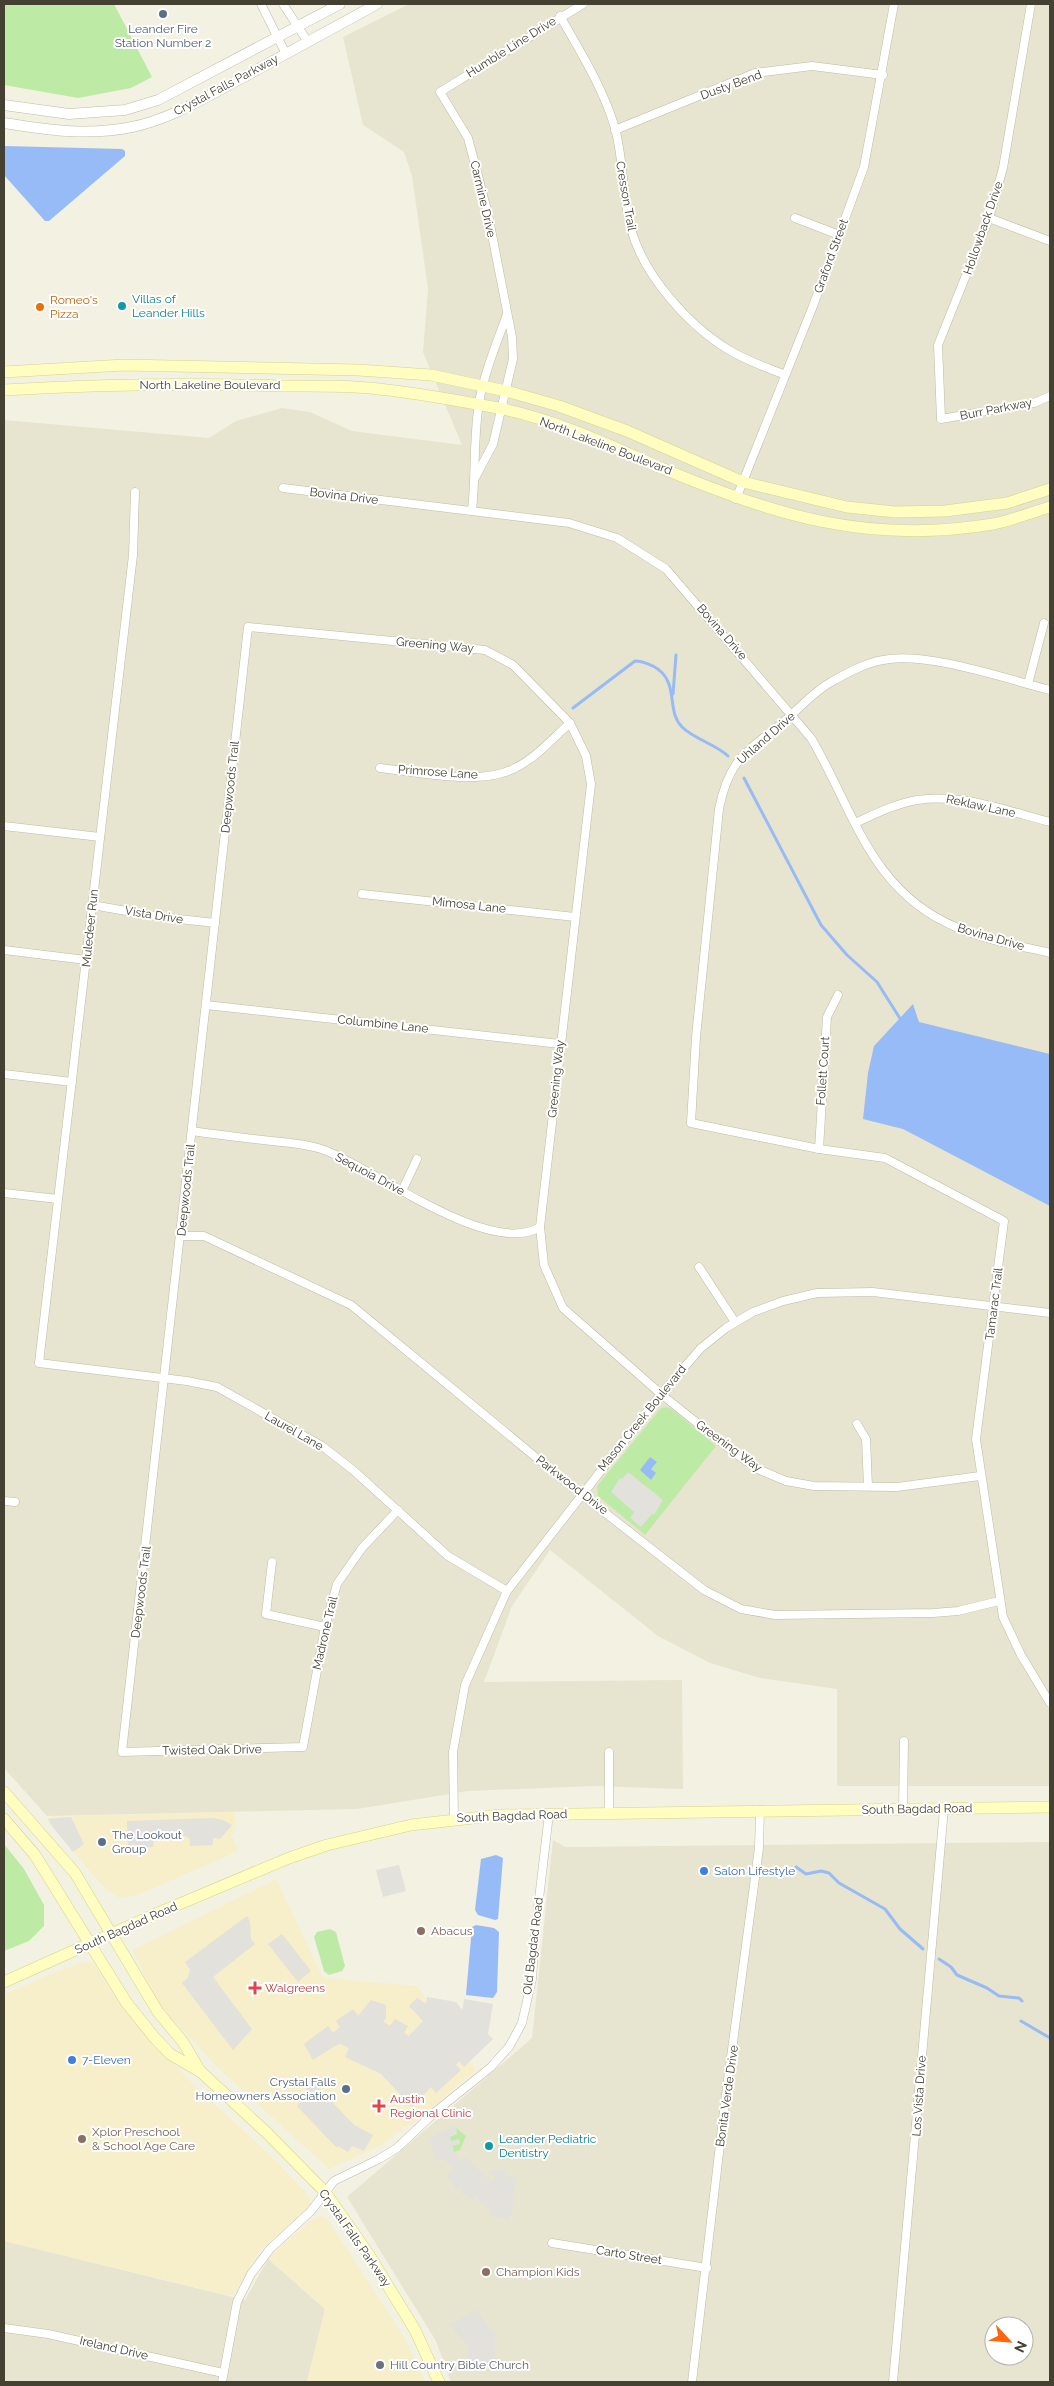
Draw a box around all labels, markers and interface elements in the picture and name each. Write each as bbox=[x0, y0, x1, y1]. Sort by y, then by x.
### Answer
marker: Leander Fire Station Number 2 bbox=[157, 8, 169, 20]
street label: Humble Line Drive bbox=[464, 14, 558, 80]
place label: Leander Fire Station Number 2 bbox=[115, 22, 211, 50]
street label: Crystal Falls Parkway bbox=[171, 51, 281, 118]
street label: Dusty Bend bbox=[698, 67, 764, 103]
street label: Carmine Drive bbox=[467, 159, 499, 239]
street label: Cresson Trail bbox=[613, 160, 639, 233]
street label: Hollowback Drive bbox=[960, 180, 1006, 276]
street label: Graford Street bbox=[811, 217, 851, 295]
place label: Villas of Leander Hills bbox=[132, 292, 205, 320]
place label: Romeo's Pizza bbox=[50, 293, 98, 321]
marker: Villas of Leander Hills bbox=[116, 300, 128, 312]
marker: Romeo's Pizza bbox=[34, 301, 46, 313]
street label: North Lakeline Boulevard bbox=[140, 378, 280, 392]
street label: Burr Parkway bbox=[959, 395, 1034, 423]
street label: North Lakeline Boulevard bbox=[538, 414, 674, 478]
street label: Bovina Drive bbox=[309, 485, 379, 507]
street label: Bovina Drive bbox=[694, 601, 750, 663]
street label: Greening Way bbox=[395, 635, 475, 655]
street label: Uhland Drive bbox=[734, 709, 798, 767]
street label: Deepwoods Trail bbox=[218, 740, 242, 834]
street label: Primrose Lane bbox=[398, 762, 478, 782]
street label: Reklaw Lane bbox=[945, 792, 1017, 820]
street label: Muledeer Run bbox=[79, 888, 101, 968]
street label: Mimosa Lane bbox=[431, 894, 507, 916]
street label: Vista Drive bbox=[124, 903, 184, 927]
street label: Bovina Drive bbox=[956, 921, 1026, 953]
street label: Columbine Lane bbox=[337, 1012, 429, 1036]
street label: Follett Court bbox=[814, 1036, 832, 1106]
street label: Greening Way bbox=[545, 1039, 567, 1119]
street label: Deepwoods Trail bbox=[174, 1143, 198, 1237]
street label: Sequoia Drive bbox=[333, 1150, 407, 1198]
street label: Tamarac Trail bbox=[983, 1266, 1005, 1341]
street label: Mason Creek Boulevard bbox=[595, 1362, 689, 1474]
street label: Laurel Lane bbox=[262, 1409, 326, 1453]
street label: Greening Way bbox=[693, 1417, 765, 1475]
street label: Parkwood Drive bbox=[533, 1453, 611, 1517]
street label: Deepwoods Trail bbox=[128, 1545, 154, 1639]
street label: Madrone Trail bbox=[310, 1594, 340, 1671]
street label: Twisted Oak Drive bbox=[162, 1742, 262, 1758]
street label: South Bagdad Road bbox=[861, 1801, 973, 1817]
street label: South Bagdad Road bbox=[456, 1807, 568, 1825]
place label: The Lookout Group bbox=[112, 1828, 182, 1856]
marker: The Lookout Group bbox=[96, 1836, 108, 1848]
place label: Salon Lifestyle bbox=[714, 1864, 795, 1878]
marker: Salon Lifestyle bbox=[698, 1865, 710, 1877]
street label: Old Bagdad Road bbox=[520, 1896, 546, 1996]
street label: South Bagdad Road bbox=[73, 1899, 179, 1957]
place label: Abacus bbox=[431, 1924, 473, 1938]
marker: Abacus bbox=[415, 1925, 427, 1937]
place label: Walgreens bbox=[265, 1981, 325, 1995]
marker: Walgreens bbox=[249, 1982, 261, 1994]
street label: Bonita Verde Drive bbox=[713, 2044, 741, 2148]
place label: 7-Eleven bbox=[82, 2053, 131, 2067]
marker: 7-Eleven bbox=[66, 2054, 78, 2066]
street label: Los Vista Drive bbox=[909, 2055, 929, 2137]
place label: Crystal Falls Homeowners Association bbox=[195, 2075, 336, 2103]
marker: Crystal Falls Homeowners Association bbox=[340, 2083, 352, 2095]
place label: Austin Regional Clinic bbox=[390, 2092, 472, 2120]
marker: Austin Regional Clinic bbox=[372, 2099, 386, 2113]
place label: Xplor Preschool & School Age Care bbox=[92, 2125, 195, 2153]
place label: Leander Pediatric Dentistry bbox=[499, 2132, 597, 2160]
marker: Xplor Preschool & School Age Care bbox=[76, 2133, 88, 2145]
marker: Leander Pediatric Dentistry bbox=[483, 2140, 495, 2152]
street label: Crystal Falls Parkway bbox=[316, 2186, 394, 2290]
street label: Carto Street bbox=[595, 2243, 663, 2267]
place label: Champion Kids bbox=[496, 2265, 580, 2279]
marker: Champion Kids bbox=[480, 2266, 492, 2278]
north arrow bbox=[984, 2316, 1034, 2366]
street label: Ireland Drive bbox=[78, 2333, 150, 2363]
text: N bbox=[1011, 2338, 1030, 2355]
place label: Hill Country Bible Church bbox=[390, 2358, 529, 2372]
marker: Hill Country Bible Church bbox=[374, 2359, 386, 2371]

